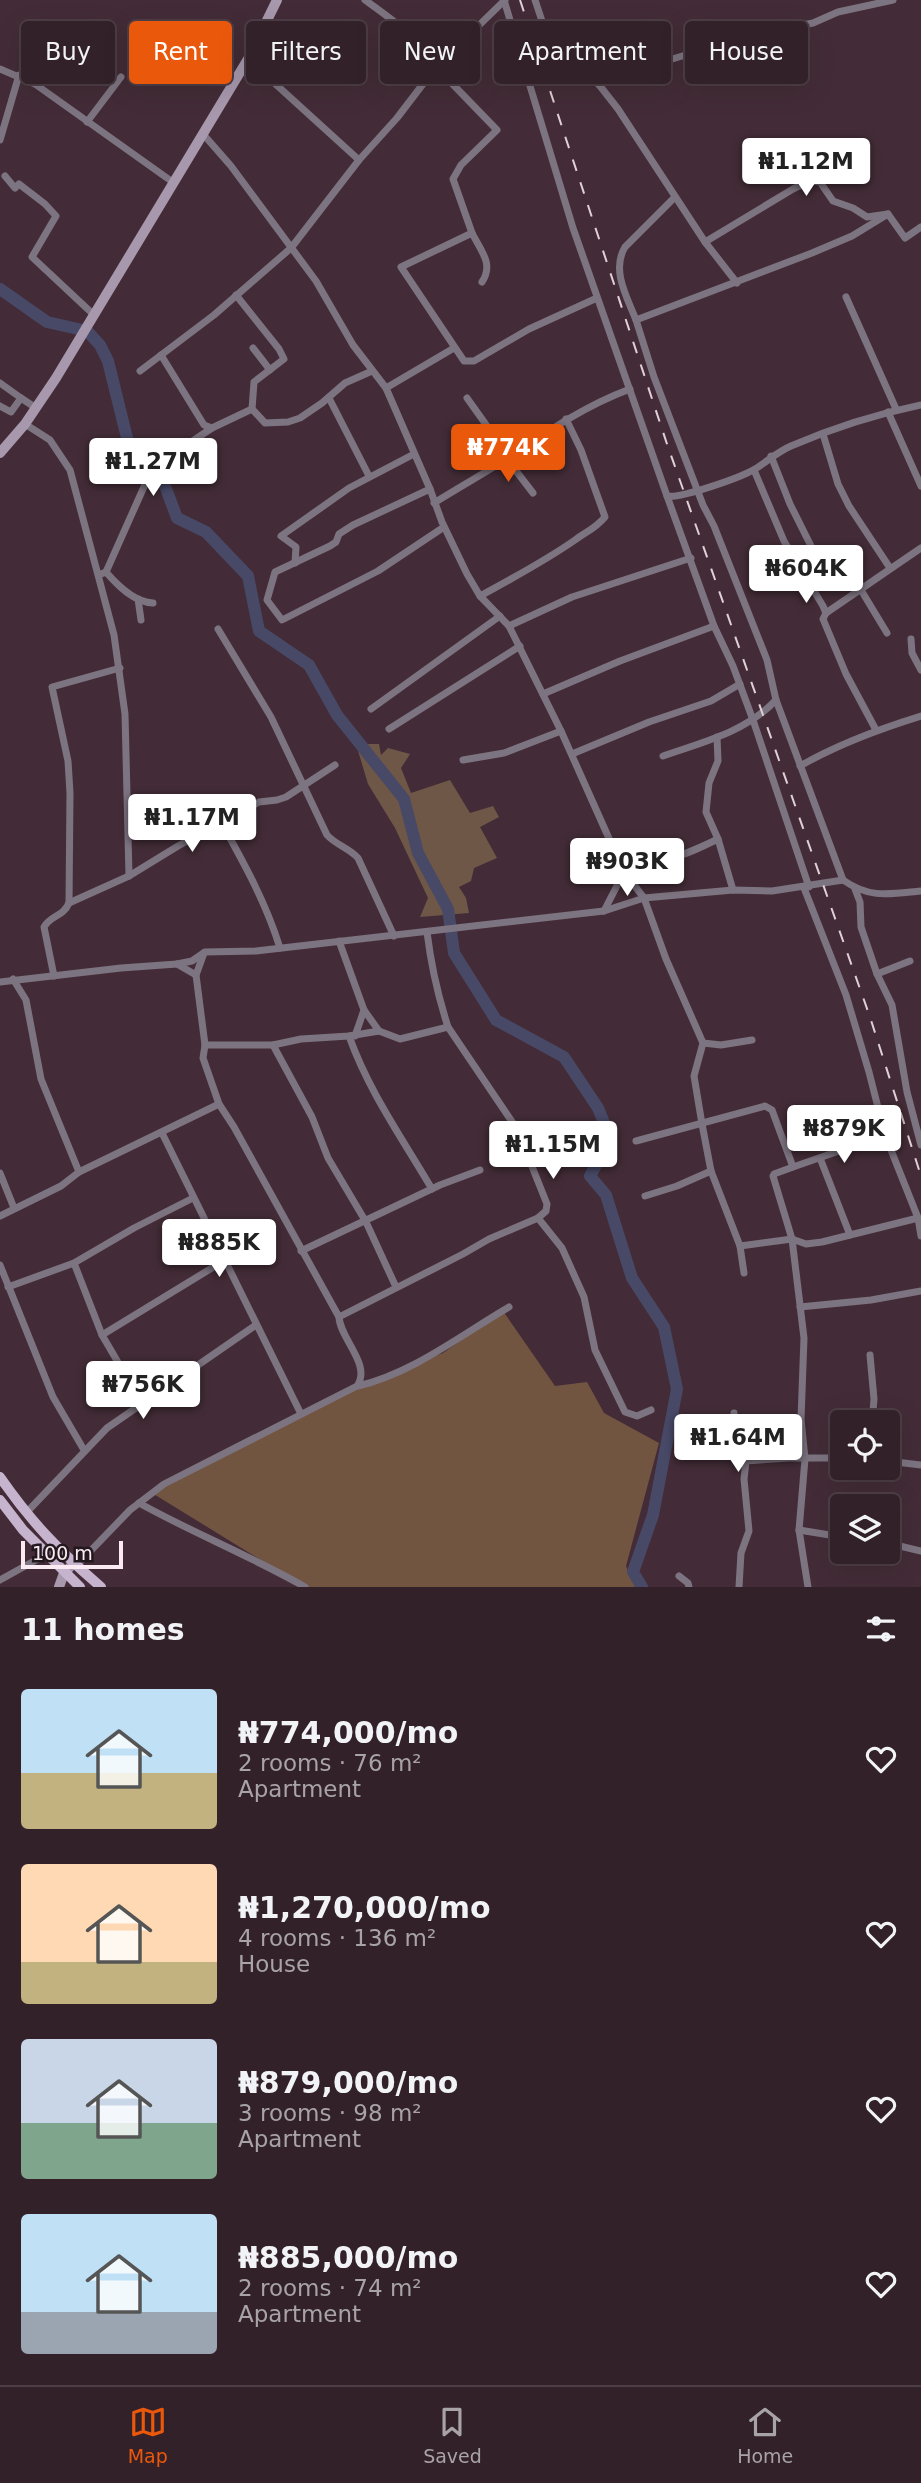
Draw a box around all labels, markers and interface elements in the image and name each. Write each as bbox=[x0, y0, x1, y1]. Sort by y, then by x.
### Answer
chip: Buy bbox=[21, 21, 115, 84]
chip: Rent bbox=[129, 21, 232, 84]
chip: Filters bbox=[246, 21, 366, 84]
chip: New bbox=[380, 21, 480, 84]
chip: Apartment bbox=[494, 21, 671, 84]
chip: House bbox=[685, 21, 808, 84]
pin: ₦1.12M bbox=[749, 138, 863, 198]
text: ₦1.12M bbox=[758, 148, 854, 174]
pin: ₦774K bbox=[459, 424, 557, 484]
text: ₦774K bbox=[467, 434, 549, 460]
pin: ₦1.27M bbox=[96, 438, 210, 498]
text: ₦1.27M bbox=[105, 448, 201, 474]
pin: ₦604K bbox=[757, 546, 855, 605]
text: ₦604K bbox=[765, 555, 847, 581]
pin: ₦1.17M bbox=[135, 794, 249, 854]
text: ₦1.17M bbox=[144, 804, 240, 830]
pin: ₦903K bbox=[578, 838, 676, 898]
text: ₦903K bbox=[586, 848, 668, 874]
pin: ₦879K bbox=[795, 1106, 893, 1165]
text: ₦879K bbox=[803, 1115, 885, 1141]
pin: ₦1.15M bbox=[496, 1122, 610, 1181]
text: ₦1.15M bbox=[505, 1131, 601, 1157]
pin: ₦885K bbox=[170, 1220, 268, 1279]
text: ₦885K bbox=[178, 1229, 260, 1255]
pin: ₦756K bbox=[94, 1362, 192, 1421]
text: ₦756K bbox=[102, 1371, 184, 1397]
map controls bbox=[830, 1410, 900, 1564]
button: locate bbox=[830, 1410, 900, 1480]
pin: ₦1.64M bbox=[681, 1414, 795, 1474]
text: ₦1.64M bbox=[690, 1424, 786, 1450]
button: layers bbox=[830, 1494, 900, 1564]
scale bar bbox=[21, 1538, 122, 1570]
text: 100 m bbox=[32, 1542, 93, 1564]
icon: filters bbox=[862, 1610, 900, 1648]
text: 11 homes bbox=[21, 1612, 185, 1647]
text: ₦774,000/mo bbox=[238, 1715, 458, 1750]
icon: home bbox=[77, 1717, 161, 1801]
icon: heart bbox=[862, 1740, 900, 1778]
text: 2 rooms · 76 m² bbox=[238, 1750, 422, 1776]
text: Apartment bbox=[238, 1776, 361, 1802]
text: ₦1,270,000/mo bbox=[238, 1890, 491, 1925]
icon: home bbox=[77, 1892, 161, 1976]
icon: heart bbox=[862, 1915, 900, 1953]
text: 4 rooms · 136 m² bbox=[238, 1925, 436, 1951]
text: House bbox=[238, 1951, 310, 1977]
text: ₦879,000/mo bbox=[238, 2065, 458, 2100]
icon: home bbox=[77, 2067, 161, 2151]
icon: heart bbox=[862, 2090, 900, 2128]
text: 3 rooms · 98 m² bbox=[238, 2100, 422, 2126]
text: Apartment bbox=[238, 2126, 361, 2152]
text: ₦885,000/mo bbox=[238, 2240, 458, 2275]
icon: home bbox=[77, 2242, 161, 2326]
icon: heart bbox=[862, 2265, 900, 2303]
text: 2 rooms · 74 m² bbox=[238, 2275, 422, 2301]
text: Apartment bbox=[238, 2301, 361, 2327]
tab: Map bbox=[128, 2403, 168, 2467]
tab: Saved bbox=[423, 2403, 482, 2467]
tab: Home bbox=[737, 2403, 793, 2467]

